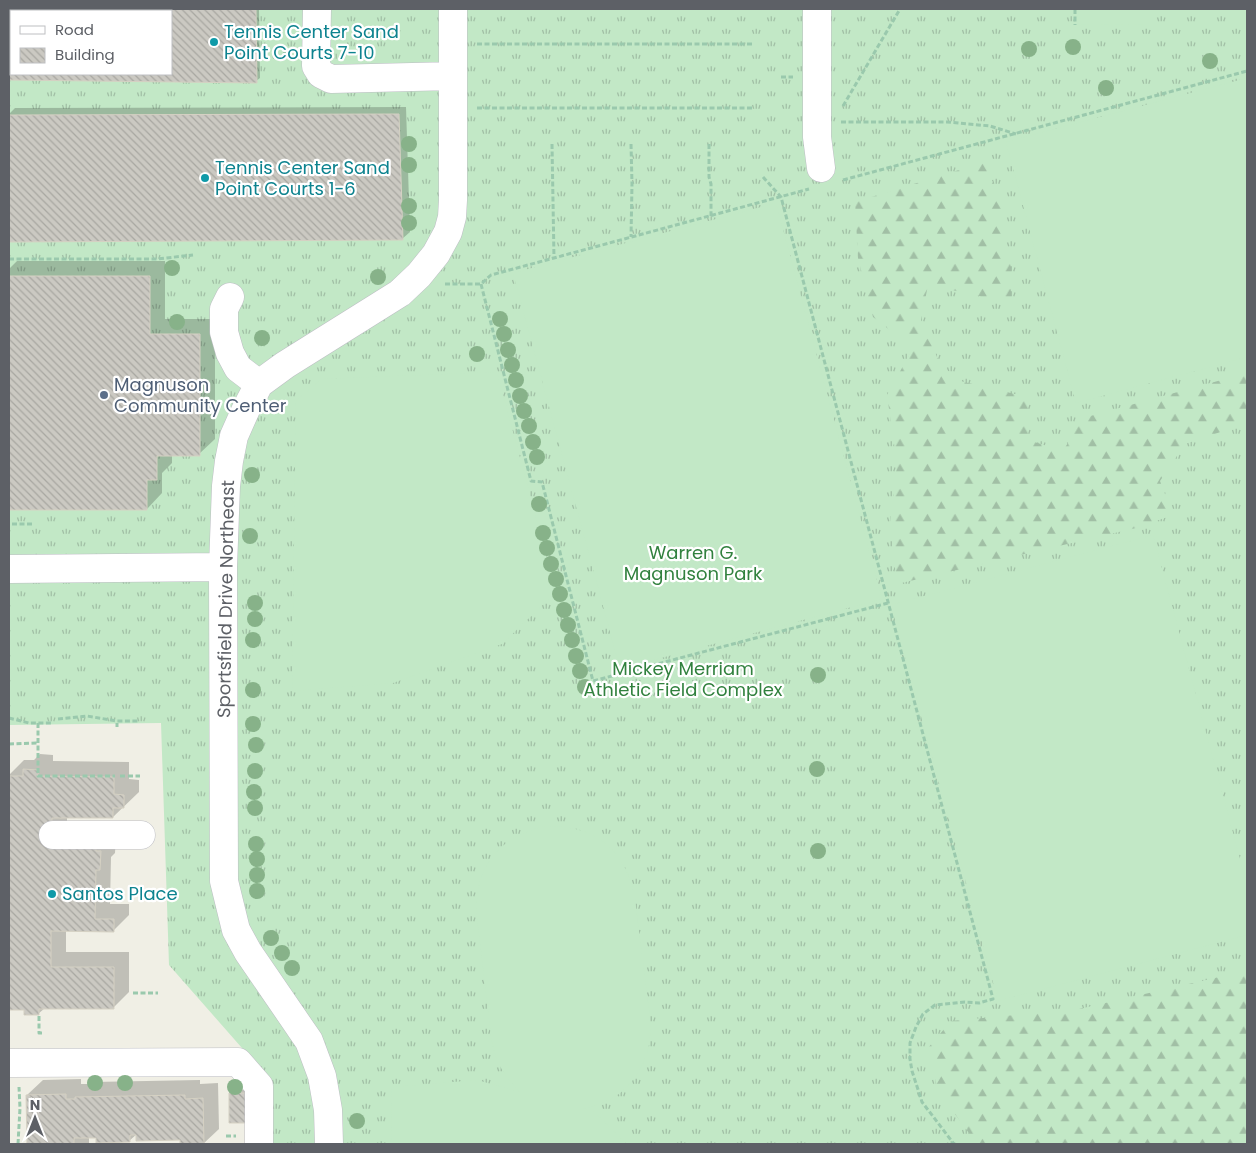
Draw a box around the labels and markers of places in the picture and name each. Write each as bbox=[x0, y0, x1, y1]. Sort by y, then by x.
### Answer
place label: Tennis Center Sand Point Courts 7-10 bbox=[224, 19, 399, 65]
marker: Tennis Center Sand Point Courts 7-10 bbox=[208, 36, 220, 48]
place label: Tennis Center Sand Point Courts 1-6 bbox=[215, 155, 390, 201]
marker: Tennis Center Sand Point Courts 1-6 bbox=[199, 172, 211, 184]
place label: Magnuson Community Center bbox=[114, 372, 287, 418]
marker: Magnuson Community Center bbox=[98, 389, 110, 401]
place label: Santos Place bbox=[62, 881, 178, 906]
marker: Santos Place bbox=[46, 888, 58, 900]

